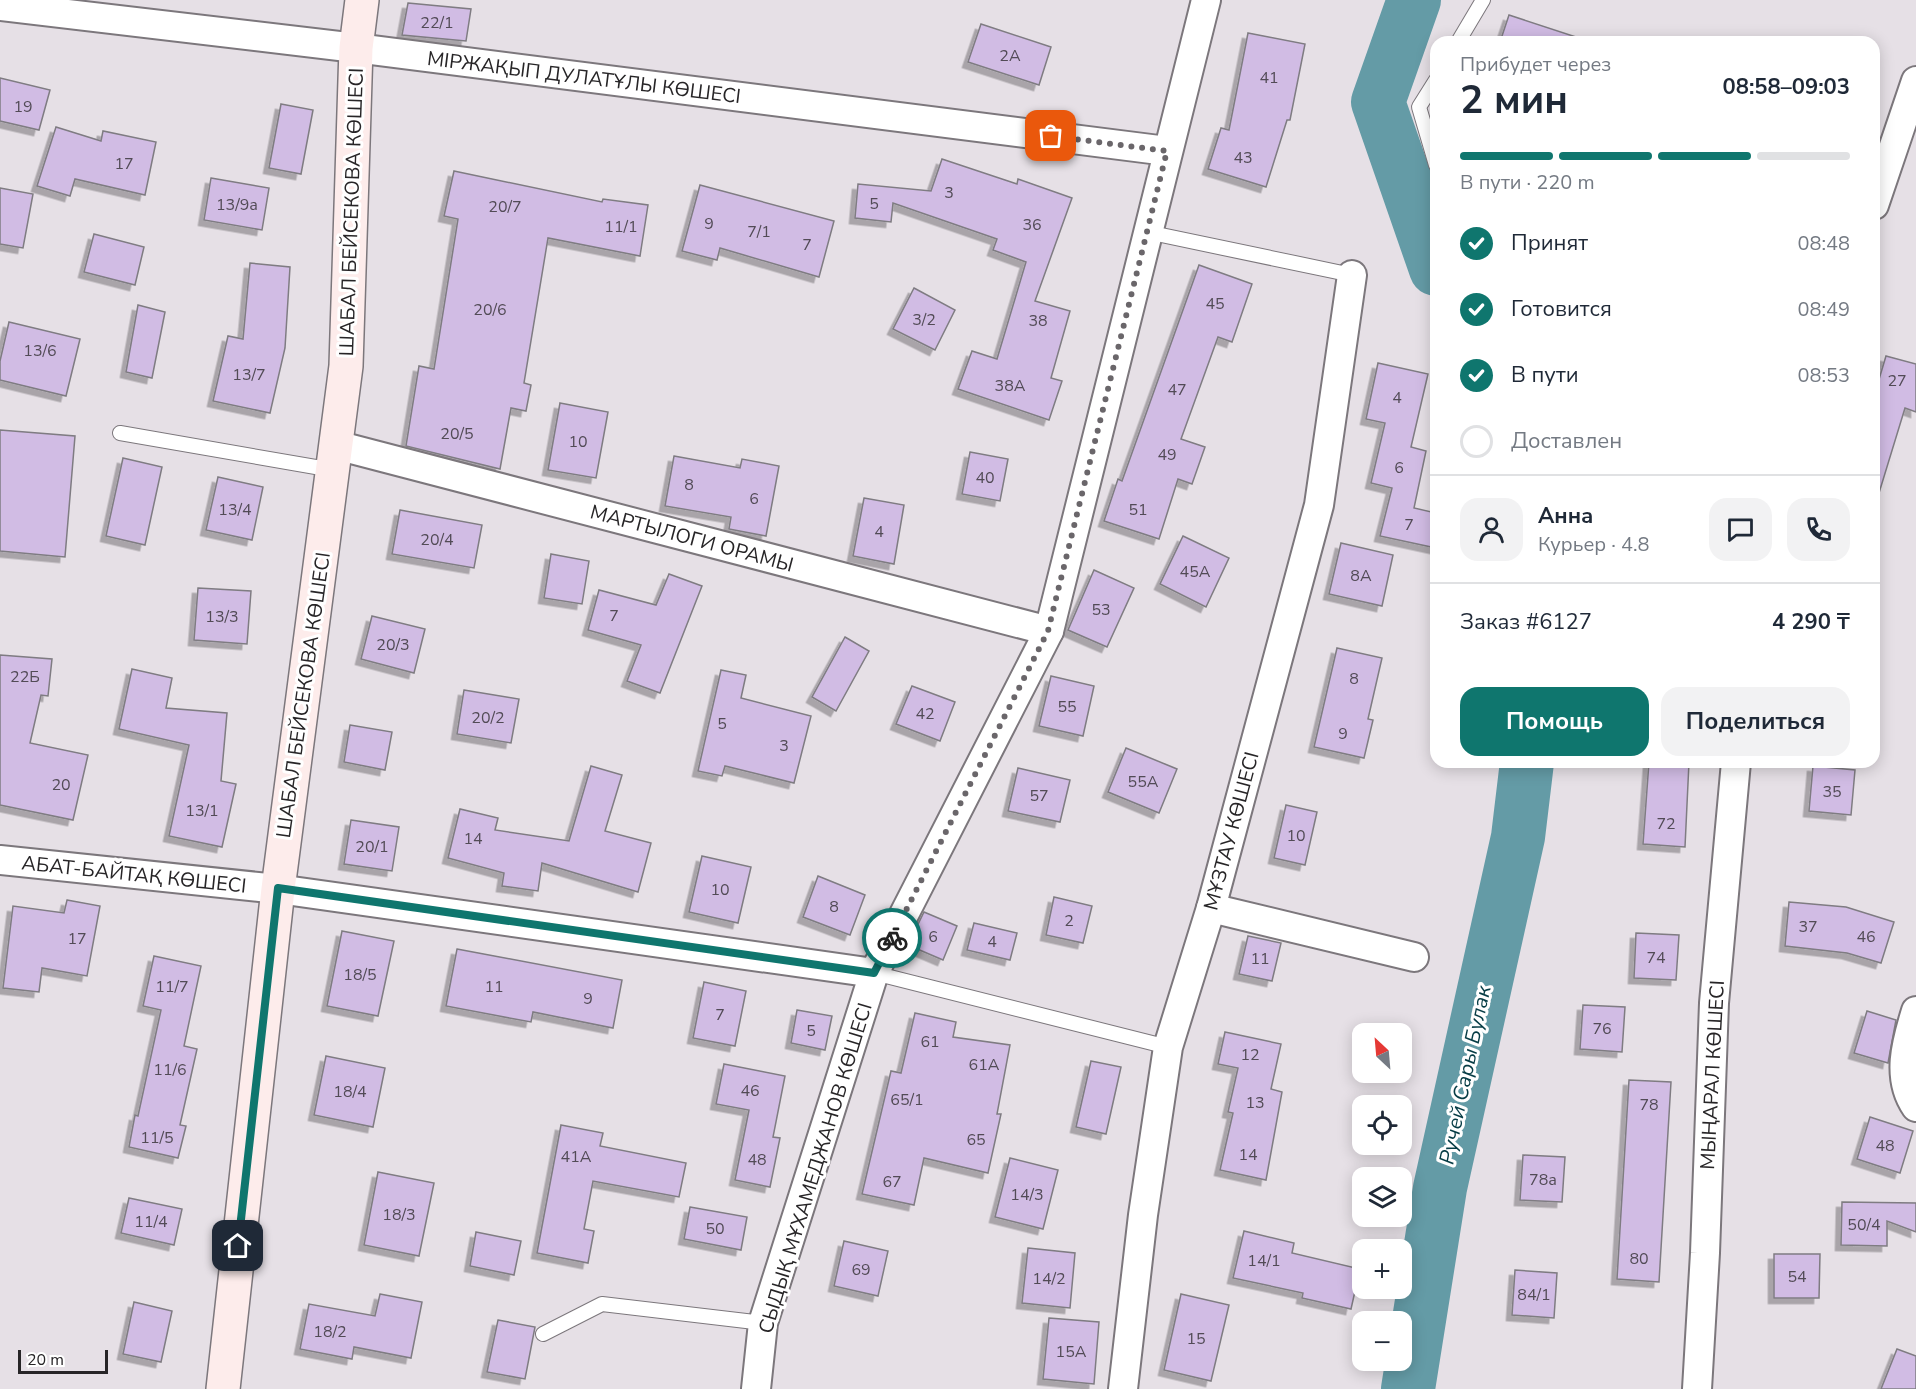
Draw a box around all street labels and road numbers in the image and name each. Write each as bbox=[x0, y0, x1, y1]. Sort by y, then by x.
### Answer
street label: МІРЖАҚЫП ДУЛАТҰЛЫ КӨШЕСІ bbox=[426, 45, 742, 110]
street label: ШАБАЛ БЕЙСЕКОВА КӨШЕСІ bbox=[333, 67, 370, 357]
street label: МАРТЫЛОГИ ОРАМЫ bbox=[587, 498, 796, 579]
street label: ШАБАЛ БЕЙСЕКОВА КӨШЕСІ bbox=[270, 550, 337, 840]
street label: МҰЗТАУ КӨШЕСІ bbox=[1197, 749, 1266, 913]
street label: АБАТ-БАЙТАҚ КӨШЕСІ bbox=[20, 849, 248, 900]
street label: МЫҢАРАЛ КӨШЕСІ bbox=[1694, 980, 1731, 1170]
street label: СЫДЫҚ МҰХАМЕДЖАНОВ КӨШЕСІ bbox=[752, 1000, 879, 1337]

